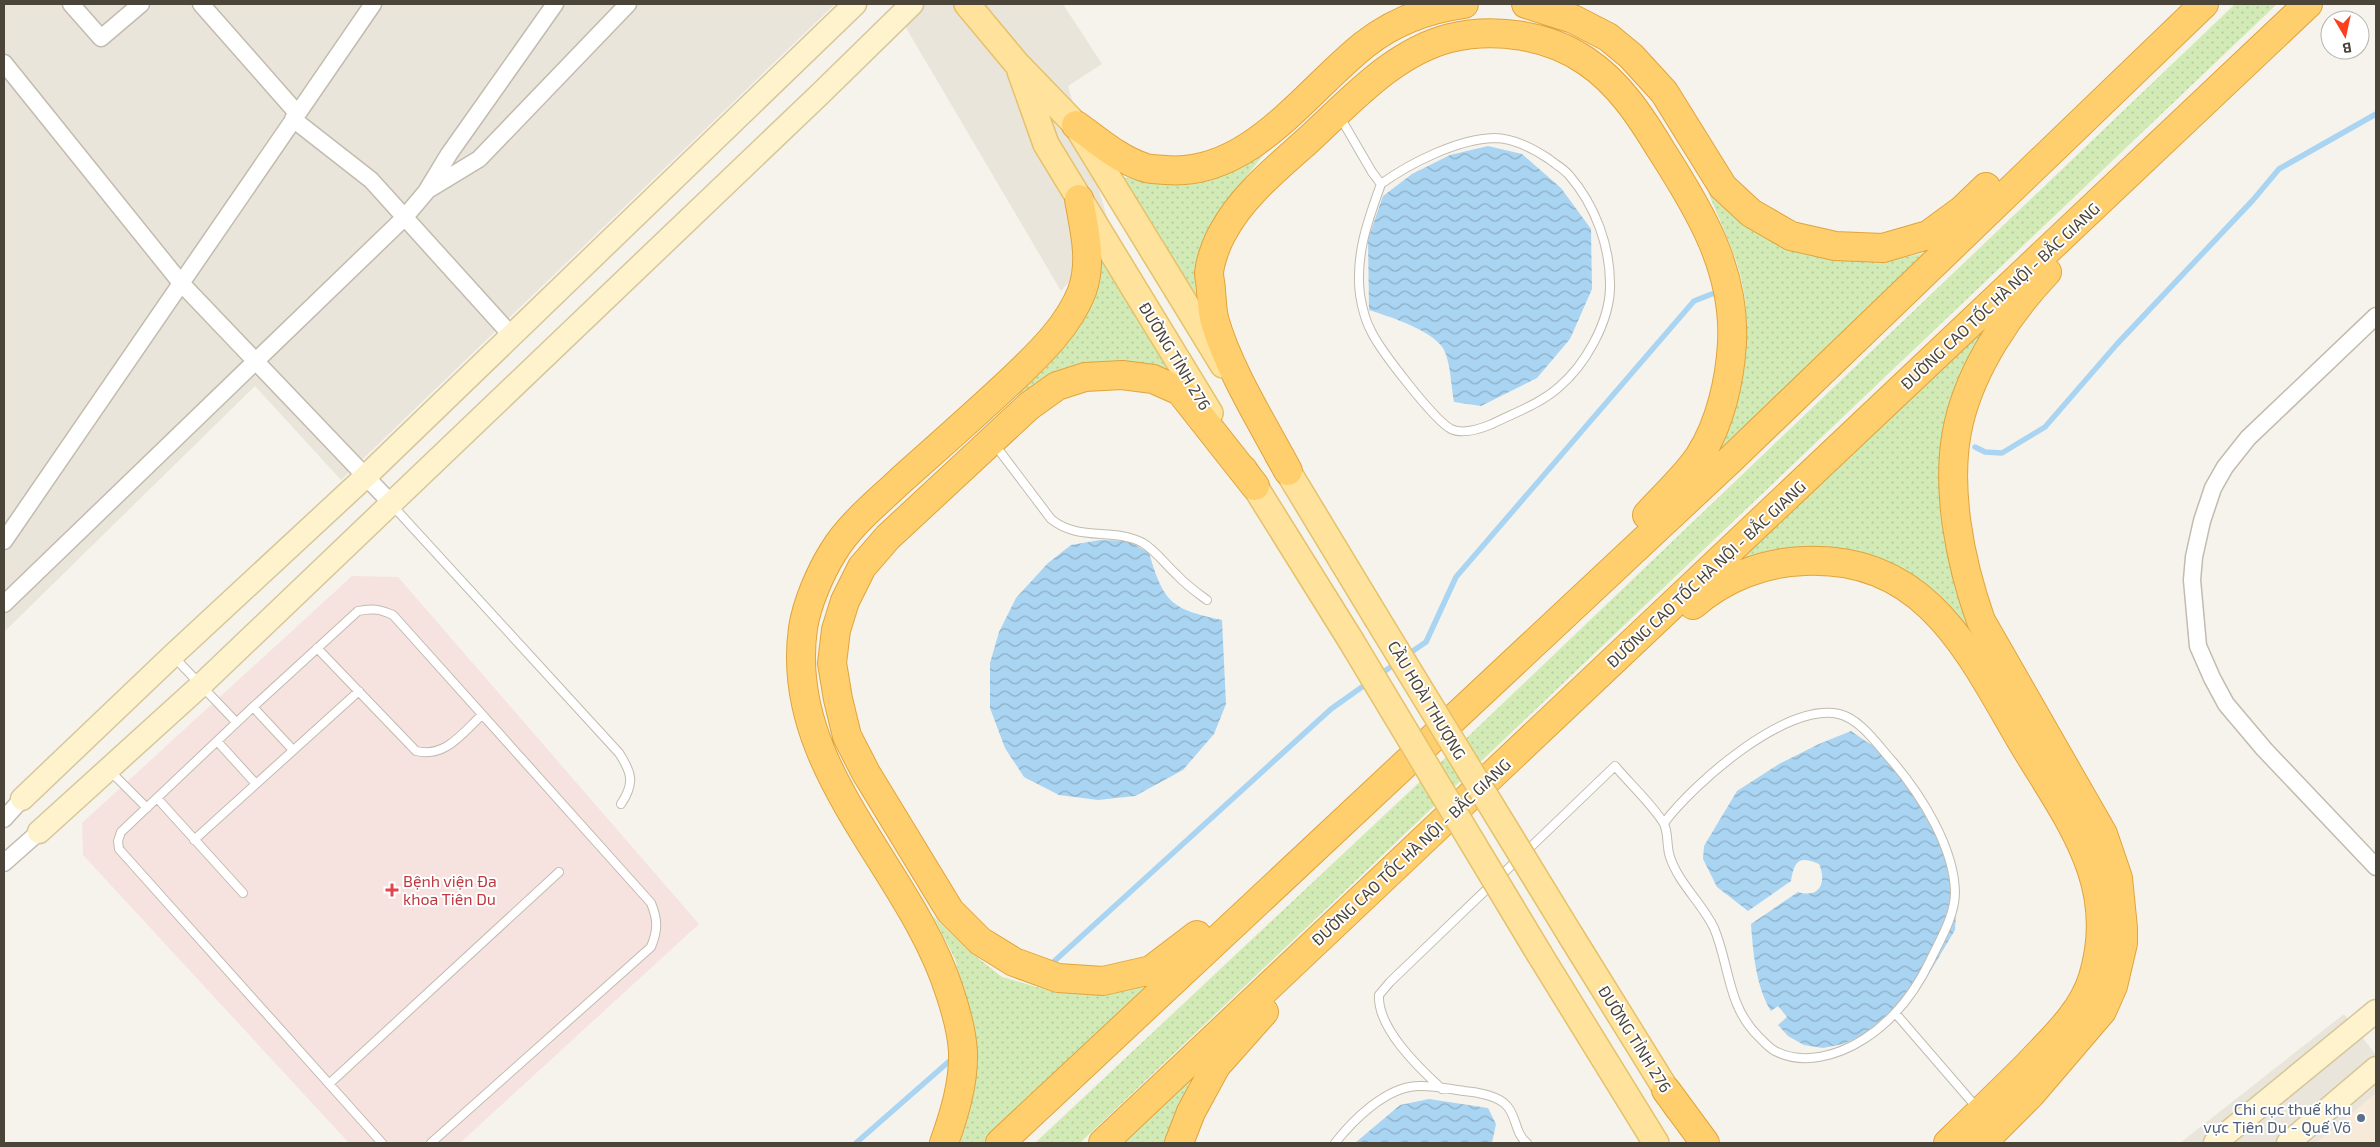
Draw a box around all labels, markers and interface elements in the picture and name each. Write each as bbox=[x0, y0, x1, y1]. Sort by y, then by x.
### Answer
north arrow bbox=[2320, 10, 2370, 60]
text: B bbox=[2341, 39, 2353, 57]
street label: ĐƯỜNG CAO TỐC HÀ NỘI - BẮC GIANG bbox=[1896, 198, 2103, 393]
street label: ĐƯỜNG TỈNH 276 bbox=[1136, 298, 1215, 413]
street label: ĐƯỜNG CAO TỐC HÀ NỘI - BẮC GIANG bbox=[1602, 476, 1809, 671]
street label: CẦU HOÀI THƯỢNG bbox=[1385, 637, 1470, 763]
street label: ĐƯỜNG CAO TỐC HÀ NỘI - BẮC GIANG bbox=[1307, 754, 1514, 949]
place label: Bệnh viện Đa khoa Tiên Du bbox=[403, 871, 497, 908]
marker: Bệnh viện Đa khoa Tiên Du bbox=[385, 883, 399, 897]
street label: ĐƯỜNG TỈNH 276 bbox=[1595, 982, 1676, 1096]
place label: Chi cục thuế khu vực Tiên Du - Quế Võ bbox=[2203, 1099, 2351, 1137]
marker: Chi cục thuế khu vực Tiên Du - Quế Võ bbox=[2355, 1112, 2367, 1124]

